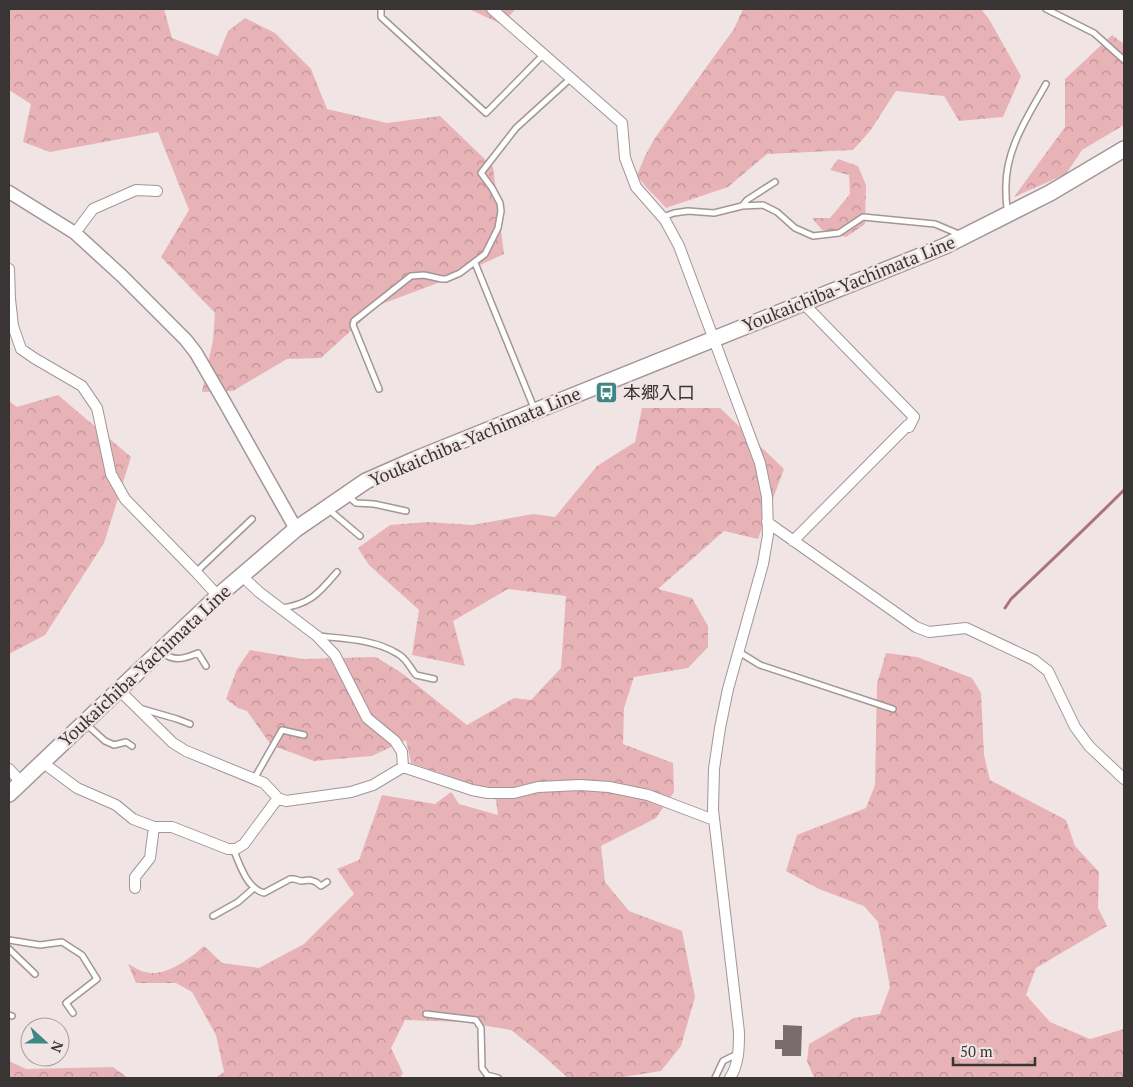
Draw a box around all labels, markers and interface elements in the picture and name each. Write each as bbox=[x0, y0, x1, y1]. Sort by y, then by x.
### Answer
street label: Youkaichiba-Yachimata Line bbox=[739, 229, 959, 337]
place label: 本郷入口 bbox=[623, 380, 695, 404]
street label: Youkaichiba-Yachimata Line bbox=[365, 381, 584, 492]
bus stop icon: 本郷入口 bbox=[595, 381, 619, 405]
street label: Youkaichiba-Yachimata Line bbox=[53, 579, 236, 752]
north arrow bbox=[20, 1017, 70, 1067]
scale bar bbox=[953, 1034, 1036, 1066]
text: N bbox=[47, 1038, 68, 1056]
text: 50 m bbox=[960, 1041, 993, 1061]

